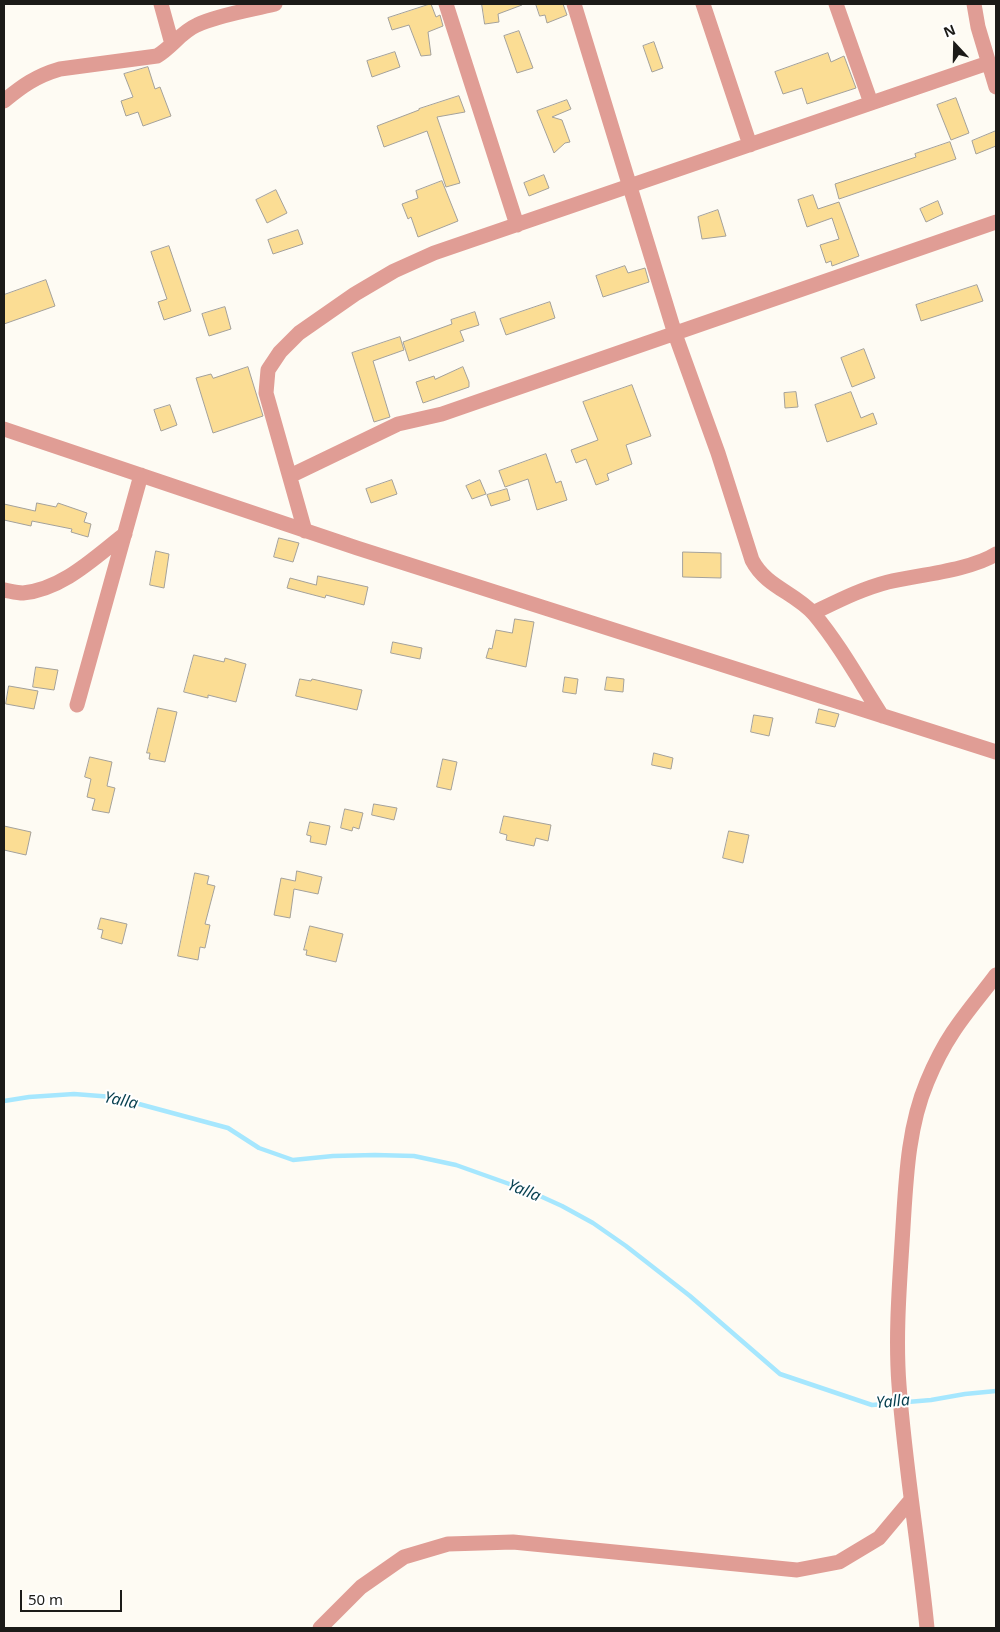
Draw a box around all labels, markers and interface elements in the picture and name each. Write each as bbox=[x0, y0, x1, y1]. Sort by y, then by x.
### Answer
north arrow bbox=[930, 20, 980, 70]
text: N bbox=[941, 20, 958, 41]
water label: Yalla bbox=[102, 1088, 140, 1114]
water label: Yalla bbox=[505, 1176, 543, 1206]
water label: Yalla bbox=[875, 1391, 911, 1413]
scale bar bbox=[22, 1580, 125, 1612]
text: 50 m bbox=[28, 1589, 63, 1609]

